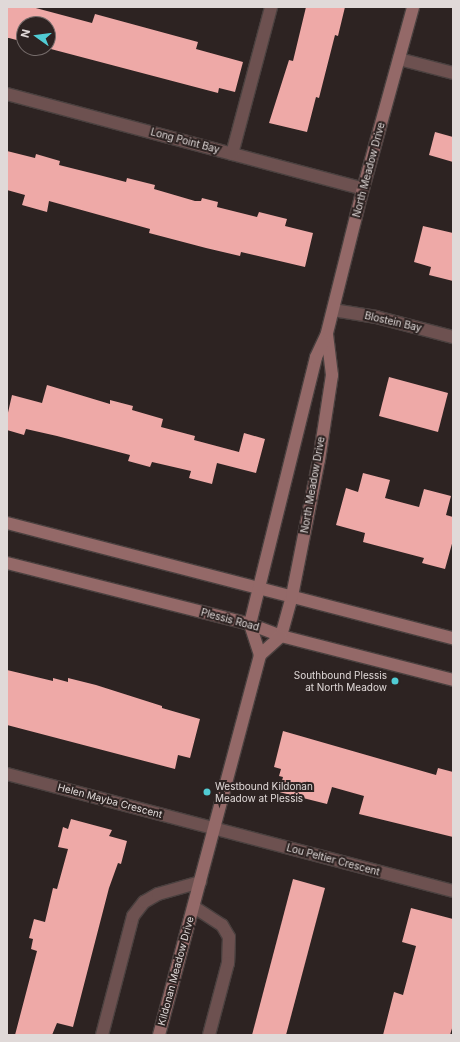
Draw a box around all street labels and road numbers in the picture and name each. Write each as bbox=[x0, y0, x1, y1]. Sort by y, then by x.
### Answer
street label: North Meadow Drive bbox=[351, 121, 387, 219]
street label: Long Point Bay bbox=[149, 126, 221, 156]
street label: Blostein Bay bbox=[363, 310, 423, 334]
street label: North Meadow Drive bbox=[299, 436, 327, 534]
street label: Plessis Road bbox=[200, 606, 260, 634]
street label: Helen Mayba Crescent bbox=[56, 781, 164, 821]
street label: Lou Peltier Crescent bbox=[285, 842, 381, 878]
street label: Kildonan Meadow Drive bbox=[156, 915, 196, 1027]

